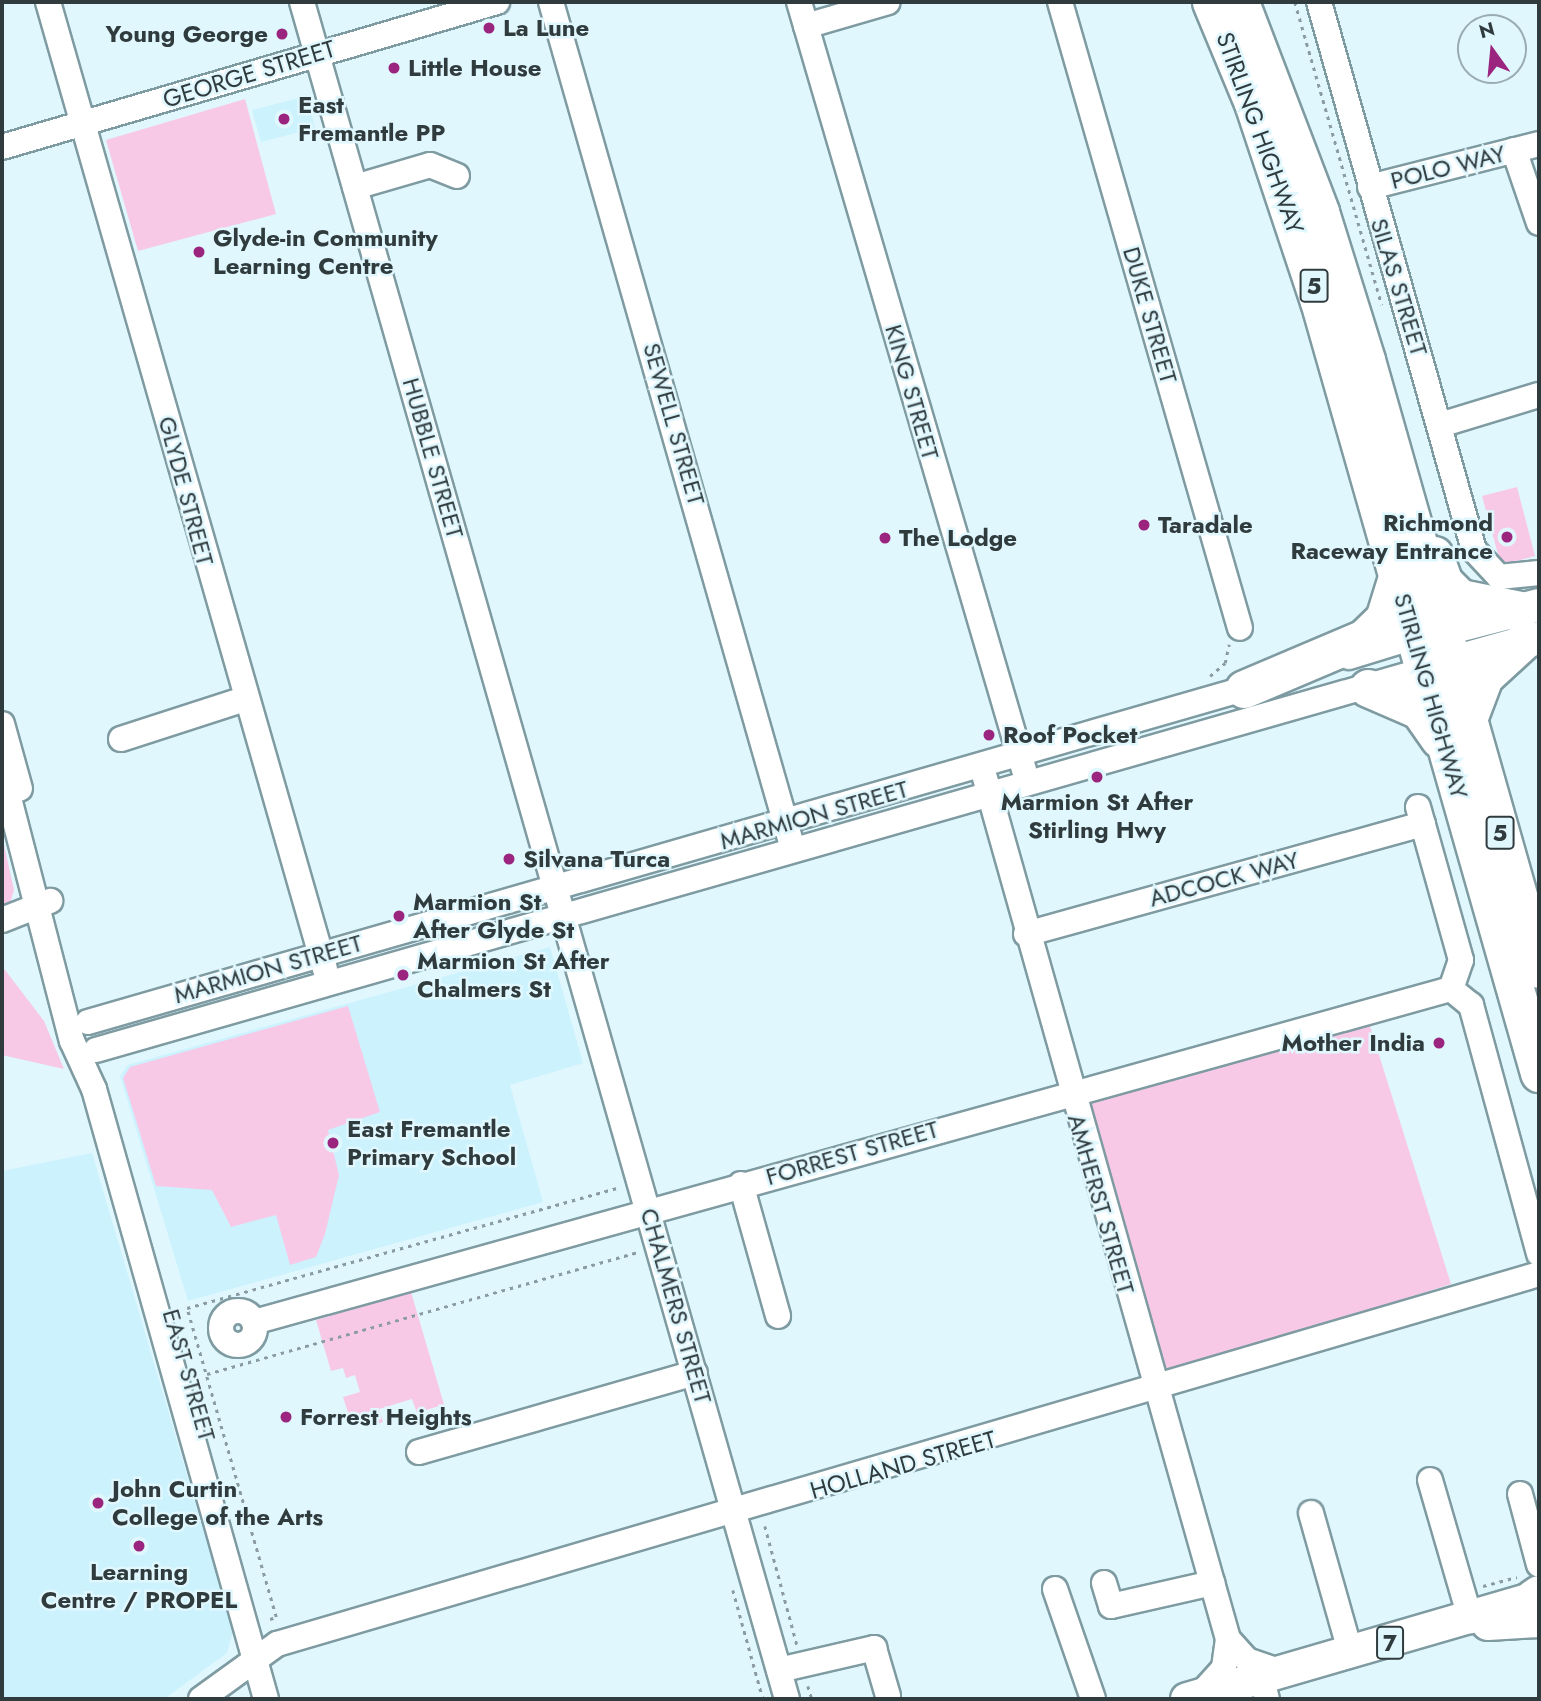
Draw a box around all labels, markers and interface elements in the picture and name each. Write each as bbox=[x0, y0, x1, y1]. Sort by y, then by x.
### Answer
place label: La Lune bbox=[503, 14, 589, 42]
north arrow bbox=[1457, 14, 1527, 84]
text: N bbox=[1476, 15, 1498, 45]
place label: Young George bbox=[106, 20, 268, 48]
marker: La Lune bbox=[481, 20, 497, 36]
marker: Young George bbox=[274, 26, 290, 42]
street label: STIRLING HIGHWAY bbox=[1210, 28, 1310, 238]
street label: GEORGE STREET bbox=[159, 34, 339, 114]
place label: Little House bbox=[408, 54, 542, 82]
marker: Little House bbox=[386, 60, 402, 76]
place label: East Fremantle PP bbox=[298, 91, 445, 147]
marker: East Fremantle PP bbox=[276, 111, 292, 127]
street label: POLO WAY bbox=[1388, 139, 1508, 195]
street label: SILAS STREET bbox=[1364, 215, 1434, 359]
place label: Glyde-in Community Learning Centre bbox=[213, 224, 438, 280]
street label: DUKE STREET bbox=[1117, 243, 1183, 387]
marker: Glyde-in Community Learning Centre bbox=[191, 244, 207, 260]
road number: 5 bbox=[1298, 266, 1330, 306]
street label: KING STREET bbox=[879, 321, 945, 463]
street label: SEWELL STREET bbox=[637, 340, 711, 508]
street label: HUBBLE STREET bbox=[396, 374, 470, 542]
street label: GLYDE STREET bbox=[152, 413, 220, 569]
place label: Richmond Raceway Entrance bbox=[1290, 509, 1493, 565]
place label: Taradale bbox=[1158, 511, 1253, 539]
marker: Taradale bbox=[1136, 517, 1152, 533]
place label: The Lodge bbox=[899, 524, 1017, 552]
marker: Richmond Raceway Entrance bbox=[1499, 529, 1515, 545]
marker: The Lodge bbox=[877, 530, 893, 546]
street label: STIRLING HIGHWAY bbox=[1388, 590, 1474, 802]
place label: Roof Pocket bbox=[1003, 721, 1137, 749]
marker: Roof Pocket bbox=[981, 727, 997, 743]
marker: Marmion St After Stirling Hwy bbox=[1089, 769, 1105, 785]
street label: MARMION STREET bbox=[717, 774, 911, 856]
place label: Marmion St After Stirling Hwy bbox=[1001, 788, 1193, 844]
road number: 5 bbox=[1484, 814, 1516, 852]
place label: Silvana Turca bbox=[523, 845, 670, 873]
street label: ADCOCK WAY bbox=[1146, 845, 1302, 913]
marker: Silvana Turca bbox=[501, 851, 517, 867]
place label: Marmion St After Glyde St bbox=[413, 888, 574, 944]
marker: Marmion St After Glyde St bbox=[391, 908, 407, 924]
street label: MARMION STREET bbox=[171, 928, 365, 1010]
place label: Marmion St After Chalmers St bbox=[417, 947, 610, 1003]
marker: Marmion St After Chalmers St bbox=[395, 967, 411, 983]
place label: Mother India bbox=[1282, 1029, 1425, 1057]
marker: Mother India bbox=[1431, 1035, 1447, 1051]
street label: AMHERST STREET bbox=[1062, 1111, 1140, 1297]
place label: East Fremantle Primary School bbox=[347, 1115, 516, 1171]
street label: FORREST STREET bbox=[763, 1115, 941, 1191]
marker: East Fremantle Primary School bbox=[325, 1135, 341, 1151]
street label: CHALMERS STREET bbox=[634, 1205, 718, 1407]
street label: EAST STREET bbox=[156, 1306, 222, 1444]
place label: Forrest Heights bbox=[300, 1403, 472, 1431]
marker: Forrest Heights bbox=[278, 1409, 294, 1425]
street label: HOLLAND STREET bbox=[807, 1425, 999, 1505]
place label: John Curtin College of the Arts bbox=[112, 1475, 323, 1531]
marker: John Curtin College of the Arts bbox=[90, 1495, 106, 1511]
marker: Learning Centre / PROPEL bbox=[131, 1538, 147, 1554]
place label: Learning Centre / PROPEL bbox=[41, 1558, 237, 1614]
road number: 7 bbox=[1376, 1624, 1404, 1662]

